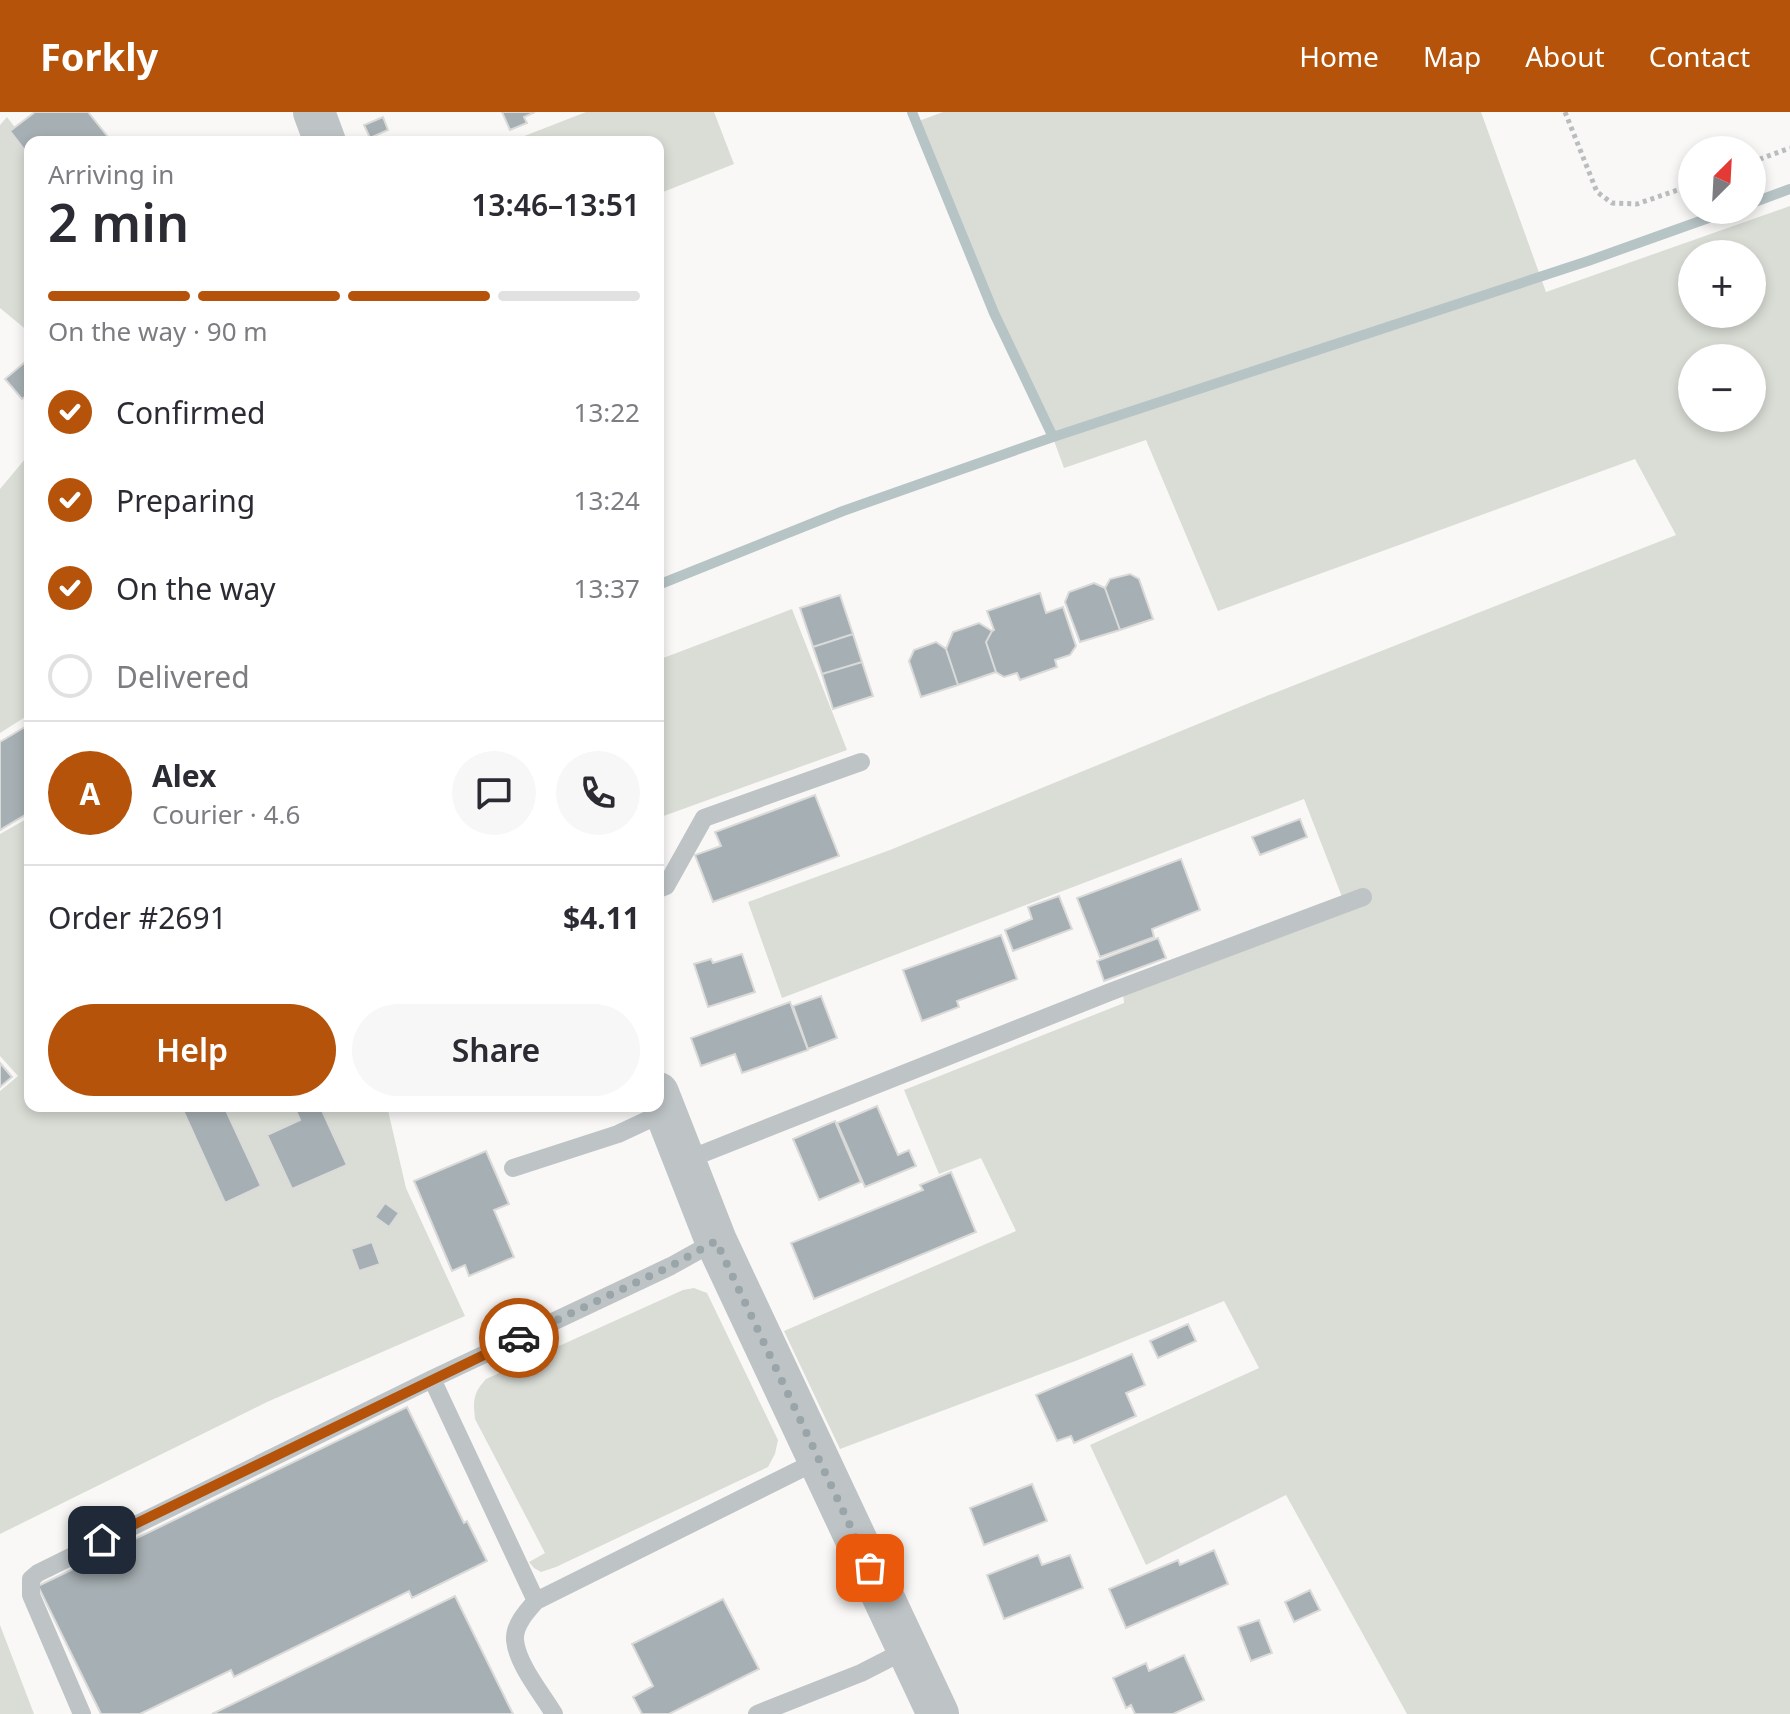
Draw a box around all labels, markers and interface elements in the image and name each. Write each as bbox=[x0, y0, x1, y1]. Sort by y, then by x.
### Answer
text: Forkly bbox=[40, 30, 158, 82]
text: Home bbox=[1299, 37, 1379, 75]
text: Map bbox=[1423, 37, 1481, 75]
text: About bbox=[1525, 37, 1605, 75]
text: Contact bbox=[1649, 37, 1750, 75]
north arrow bbox=[1678, 136, 1766, 224]
map controls bbox=[1678, 136, 1766, 432]
text: Arriving in bbox=[48, 156, 174, 192]
text: 13:46–13:51 bbox=[471, 184, 640, 225]
text: 2 min bbox=[48, 186, 189, 257]
button: + bbox=[1678, 240, 1766, 328]
text: On the way · 90 m bbox=[48, 313, 268, 349]
button: − bbox=[1678, 344, 1766, 432]
icon: check bbox=[48, 390, 92, 434]
text: Confirmed bbox=[116, 392, 266, 433]
text: 13:22 bbox=[574, 394, 640, 430]
icon: check bbox=[48, 478, 92, 522]
text: Preparing bbox=[116, 480, 255, 521]
text: 13:24 bbox=[574, 482, 640, 518]
icon: check bbox=[48, 566, 92, 610]
text: On the way bbox=[116, 568, 276, 609]
text: 13:37 bbox=[574, 570, 640, 606]
text: Delivered bbox=[116, 656, 250, 697]
button: chat bbox=[452, 751, 536, 835]
button: phone bbox=[556, 751, 640, 835]
text: Alex bbox=[152, 755, 216, 796]
text: A bbox=[80, 773, 100, 814]
text: Courier · 4.6 bbox=[152, 796, 300, 832]
text: Order #2691 bbox=[48, 897, 227, 938]
text: $4.11 bbox=[563, 897, 640, 938]
button: Help bbox=[48, 1004, 336, 1096]
button: Share bbox=[352, 1004, 640, 1096]
courier bbox=[479, 1298, 559, 1378]
icon: car bbox=[497, 1316, 541, 1360]
pin bbox=[68, 1506, 136, 1574]
icon: home bbox=[80, 1518, 124, 1562]
pin bbox=[836, 1534, 904, 1602]
icon: bag bbox=[848, 1546, 892, 1590]

